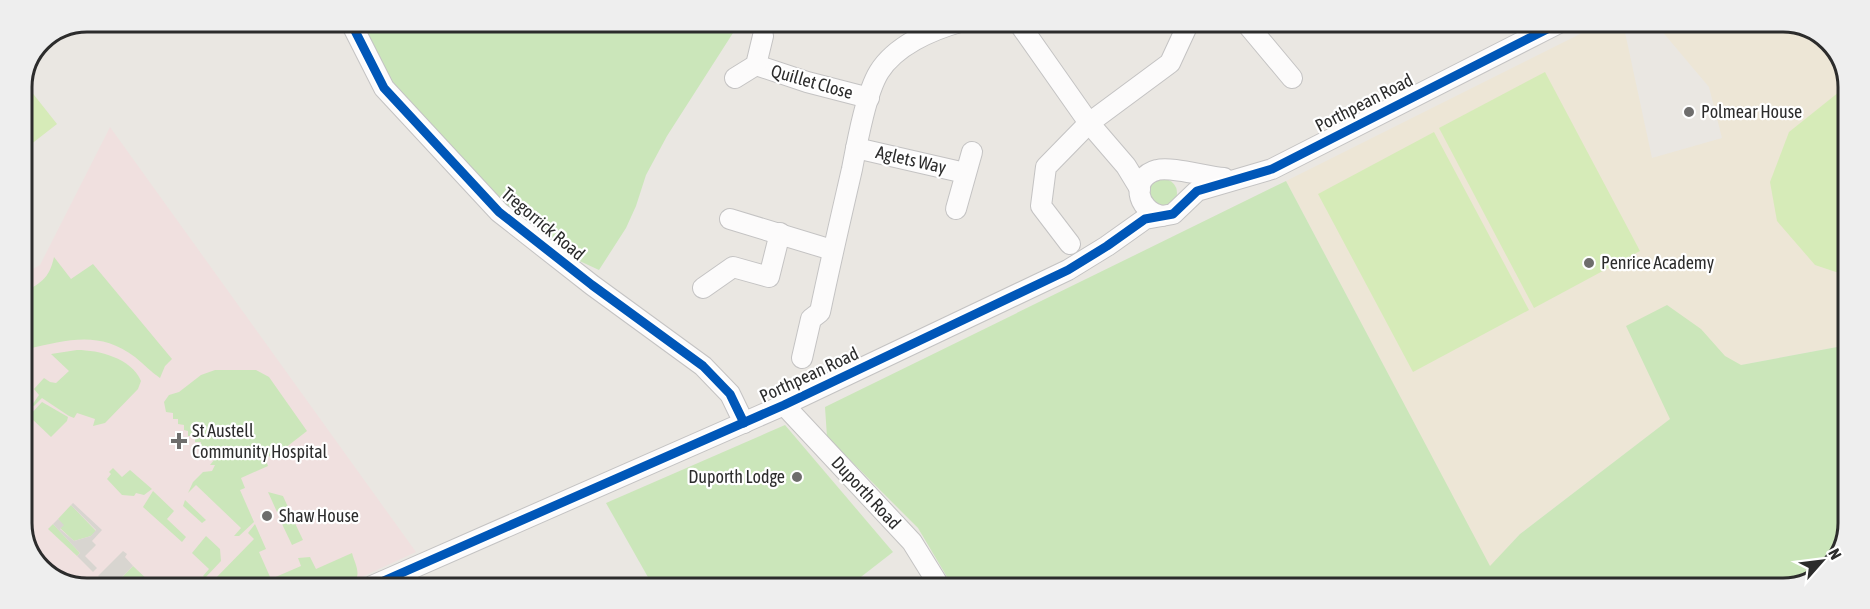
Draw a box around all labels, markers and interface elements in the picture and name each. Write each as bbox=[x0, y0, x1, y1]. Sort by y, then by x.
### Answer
street label: Quillet Close bbox=[769, 60, 856, 103]
street label: Porthpean Road bbox=[1311, 69, 1416, 136]
place label: Polmear House bbox=[1701, 101, 1802, 122]
marker: Polmear House bbox=[1682, 105, 1696, 119]
street label: Aglets Way bbox=[874, 141, 948, 178]
street label: Tregorrick Road bbox=[497, 183, 589, 265]
place label: Penrice Academy bbox=[1601, 252, 1714, 273]
marker: Penrice Academy bbox=[1582, 256, 1596, 270]
street label: Porthpean Road bbox=[756, 342, 862, 407]
place label: St Austell Community Hospital bbox=[192, 420, 328, 462]
marker: St Austell Community Hospital bbox=[170, 432, 188, 450]
street label: Duporth Road bbox=[827, 452, 905, 533]
place label: Duporth Lodge bbox=[688, 466, 785, 487]
marker: Duporth Lodge bbox=[790, 470, 804, 484]
place label: Shaw House bbox=[279, 505, 359, 526]
marker: Shaw House bbox=[260, 509, 274, 523]
north arrow bbox=[1792, 531, 1852, 591]
text: N bbox=[1825, 546, 1845, 562]

